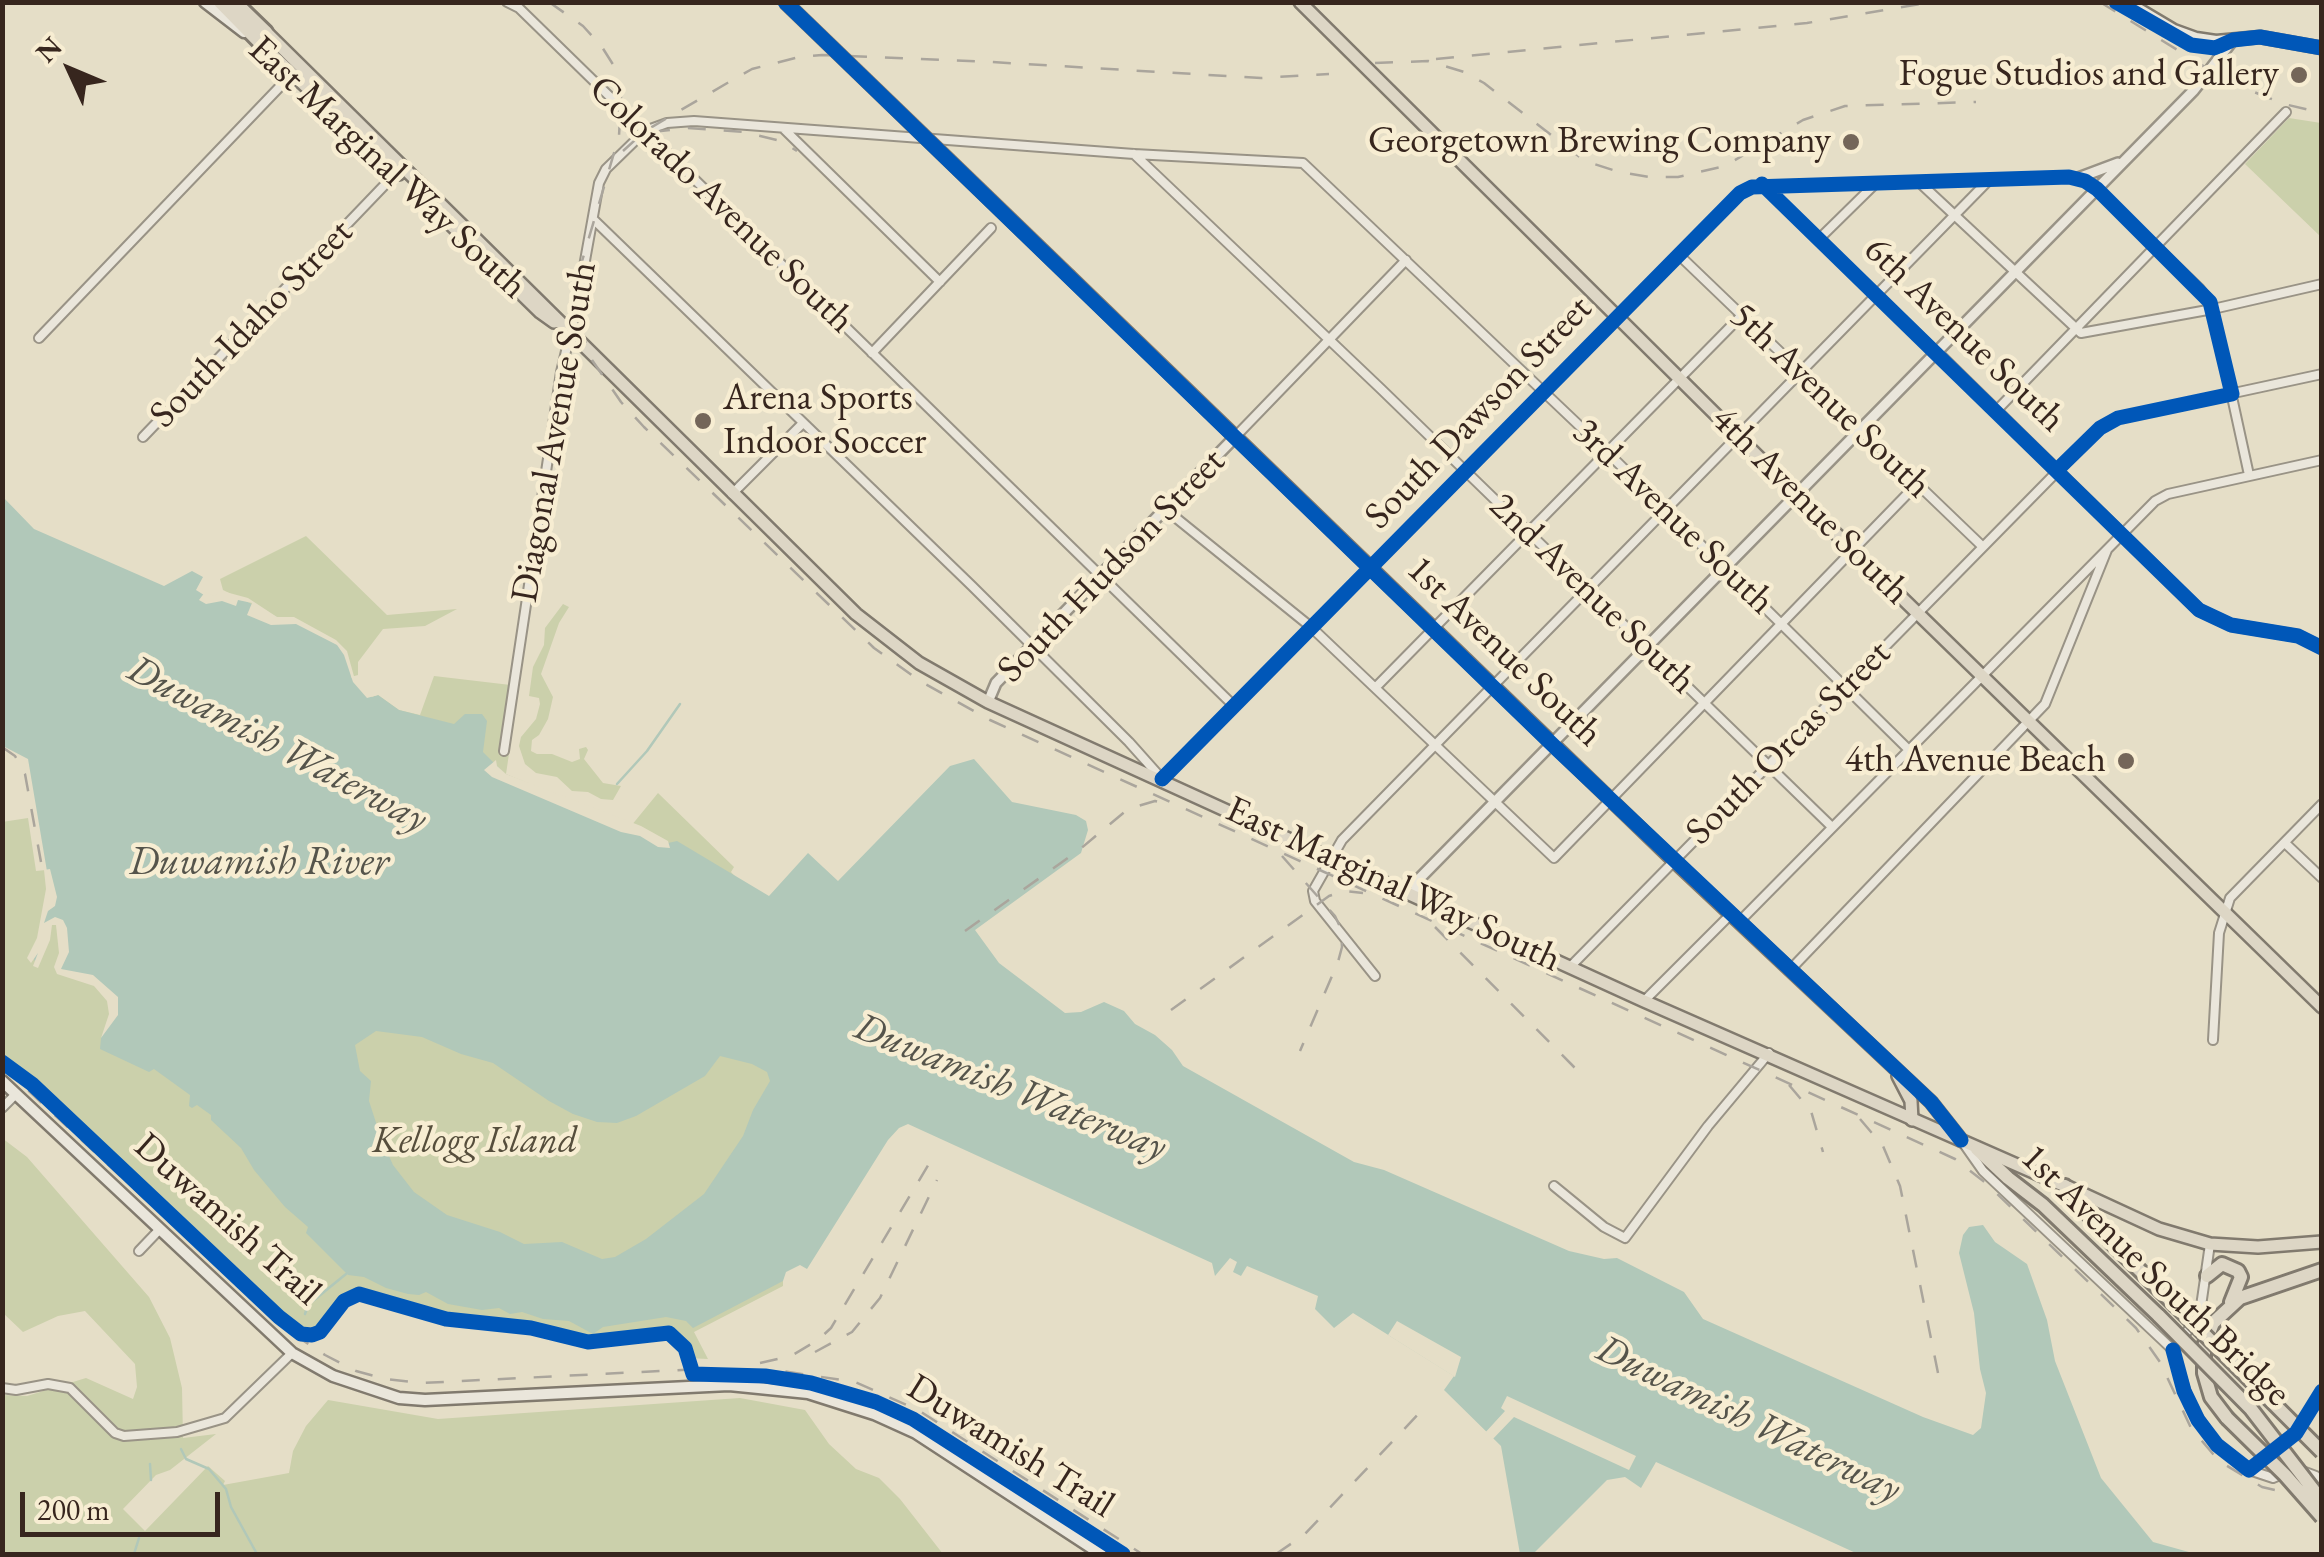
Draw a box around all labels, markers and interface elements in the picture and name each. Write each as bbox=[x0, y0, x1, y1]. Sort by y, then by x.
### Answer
north arrow bbox=[20, 20, 120, 120]
street label: East Marginal Way South bbox=[238, 27, 536, 309]
text: N bbox=[28, 29, 69, 70]
place label: Fogue Studios and Gallery bbox=[1899, 52, 2279, 98]
marker: Fogue Studios and Gallery bbox=[2288, 64, 2310, 86]
street label: Colorado Avenue South bbox=[579, 67, 863, 343]
place label: Georgetown Brewing Company bbox=[1368, 119, 1831, 165]
marker: Georgetown Brewing Company bbox=[1840, 131, 1862, 153]
street label: South Idaho Street bbox=[141, 210, 363, 438]
street label: 6th Avenue South bbox=[1854, 228, 2074, 442]
street label: Diagonal Avenue South bbox=[503, 258, 607, 606]
street label: South Dawson Street bbox=[1356, 287, 1602, 539]
street label: 5th Avenue South bbox=[1720, 294, 1940, 508]
place label: Arena Sports Indoor Soccer bbox=[723, 376, 927, 466]
street label: 4th Avenue South bbox=[1701, 397, 1919, 615]
street label: 3rd Avenue South bbox=[1563, 409, 1783, 625]
marker: Arena Sports Indoor Soccer bbox=[692, 410, 714, 432]
street label: South Hudson Street bbox=[989, 439, 1235, 693]
street label: 2nd Avenue South bbox=[1479, 484, 1705, 704]
street label: 1st Avenue South bbox=[1397, 547, 1611, 757]
street label: South Orcas Street bbox=[1677, 631, 1901, 855]
water label: Duwamish Waterway bbox=[119, 646, 435, 844]
place label: 4th Avenue Beach bbox=[1845, 738, 2106, 784]
marker: 4th Avenue Beach bbox=[2115, 750, 2137, 772]
street label: East Marginal Way South bbox=[1218, 787, 1568, 983]
water label: Duwamish River bbox=[129, 839, 389, 887]
water label: Duwamish Waterway bbox=[847, 1003, 1173, 1173]
park label: Kellogg Island bbox=[372, 1119, 578, 1165]
street label: Duwamish Trail bbox=[124, 1124, 330, 1316]
street label: 1st Avenue South Bridge bbox=[2011, 1136, 2299, 1416]
water label: Duwamish Waterway bbox=[1588, 1326, 1908, 1514]
street label: Duwamish Trail bbox=[898, 1365, 1122, 1529]
scale bar bbox=[25, 1472, 225, 1534]
text: 200 m bbox=[37, 1490, 110, 1529]

